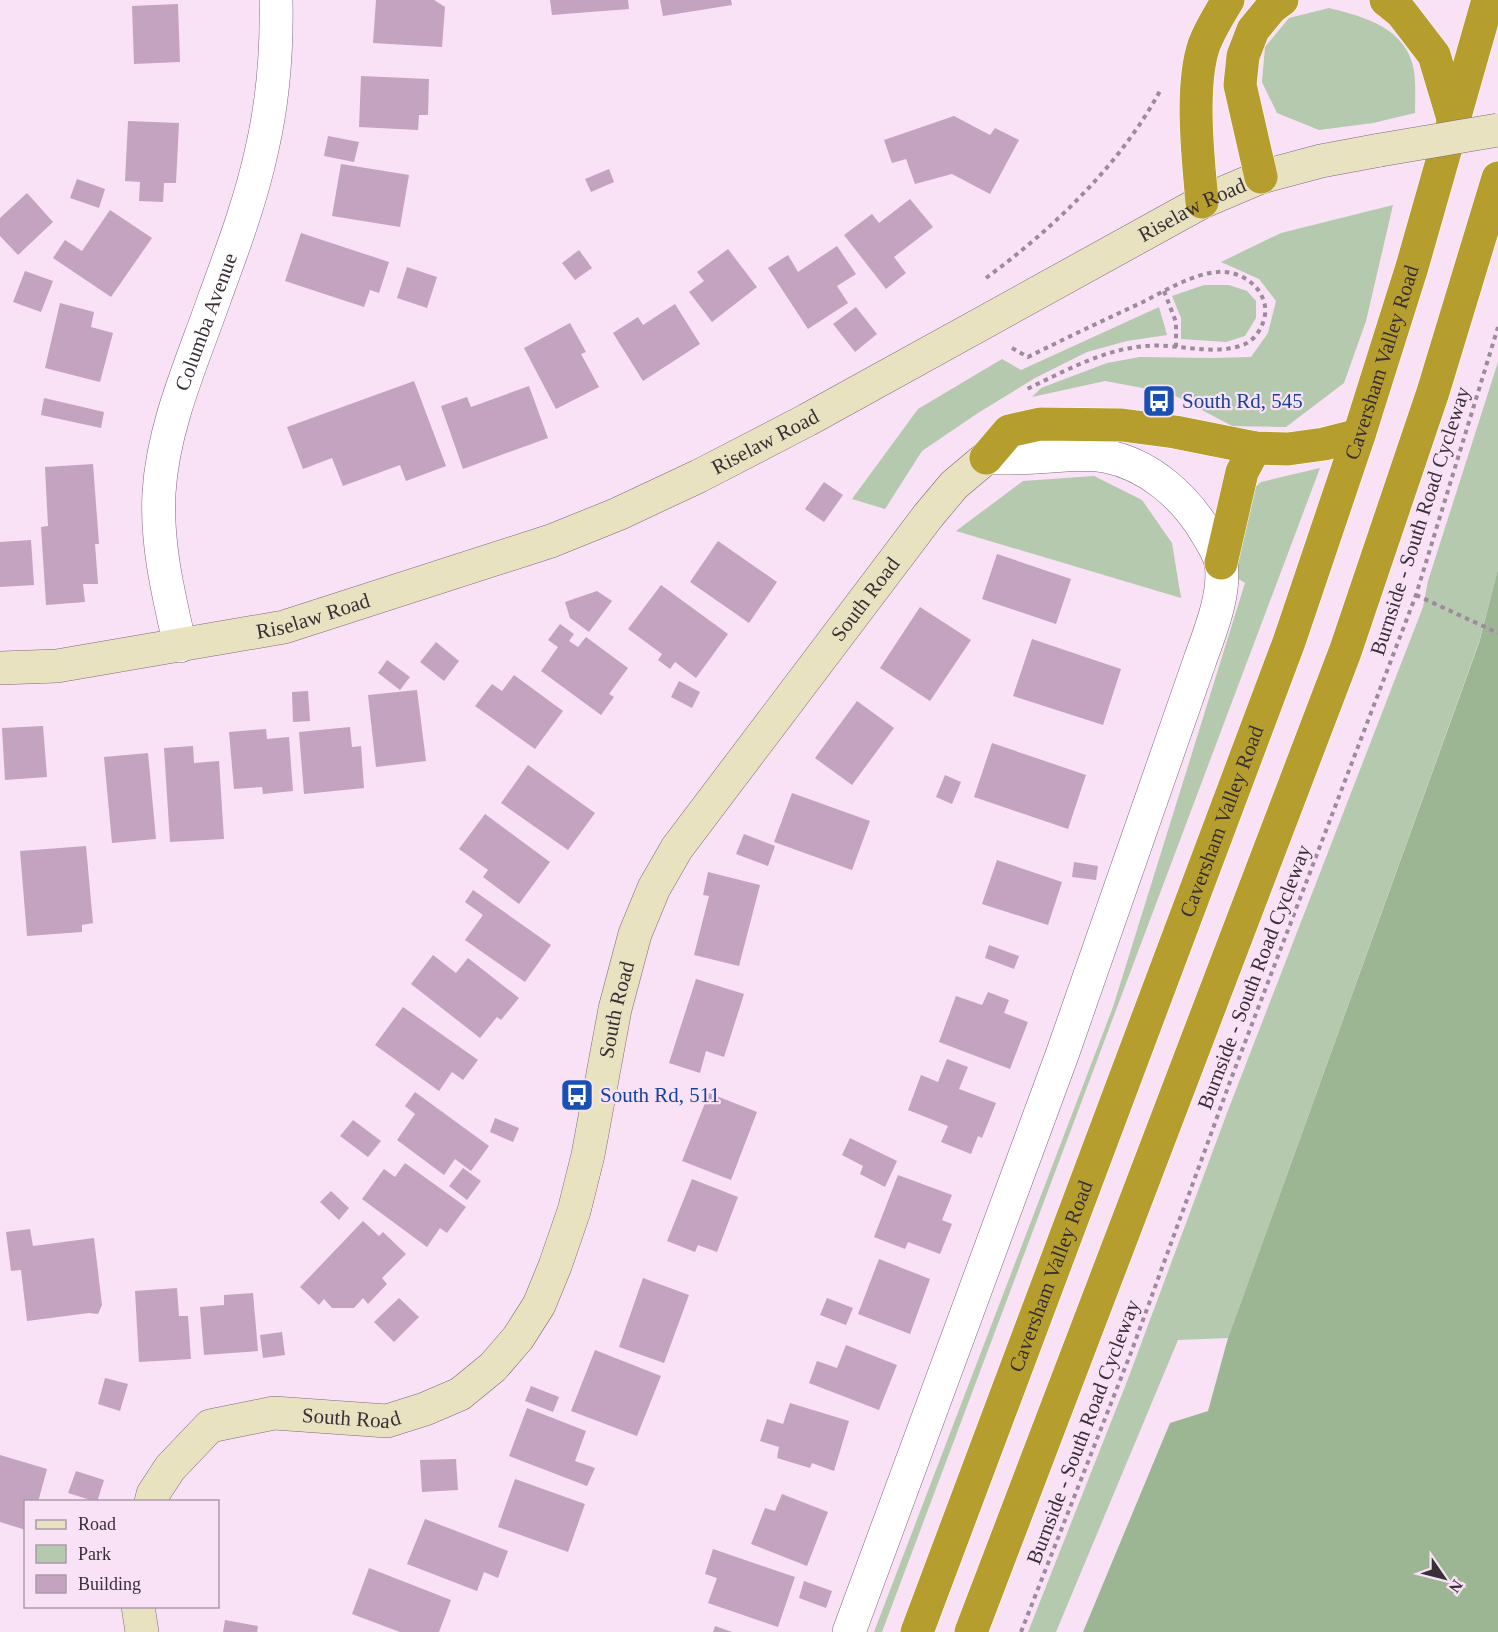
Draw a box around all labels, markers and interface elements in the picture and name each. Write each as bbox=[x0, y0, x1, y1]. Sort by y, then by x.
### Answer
street label: Riselaw Road bbox=[1134, 173, 1250, 247]
street label: Columba Avenue bbox=[170, 250, 242, 394]
street label: Caversham Valley Road bbox=[1339, 262, 1424, 463]
bus stop icon: South Rd, 545 bbox=[1141, 383, 1177, 419]
street label: Burnside - South Road Cycleway bbox=[1365, 383, 1475, 658]
place label: South Rd, 545 bbox=[1182, 389, 1303, 413]
street label: Riselaw Road bbox=[707, 404, 823, 479]
street label: South Road bbox=[826, 552, 905, 646]
street label: Riselaw Road bbox=[254, 588, 373, 644]
street label: Caversham Valley Road bbox=[1175, 722, 1269, 920]
street label: Burnside - South Road Cycleway bbox=[1192, 841, 1316, 1113]
street label: South Road bbox=[594, 958, 639, 1060]
bus stop icon: South Rd, 511 bbox=[559, 1077, 595, 1113]
place label: South Rd, 511 bbox=[600, 1083, 720, 1107]
street label: Caversham Valley Road bbox=[1004, 1177, 1098, 1375]
street label: Burnside - South Road Cycleway bbox=[1021, 1296, 1145, 1568]
street label: South Road bbox=[301, 1403, 404, 1433]
legend bbox=[24, 1500, 219, 1608]
text: Road bbox=[78, 1514, 116, 1534]
text: Park bbox=[78, 1544, 111, 1564]
north arrow bbox=[1414, 1548, 1474, 1608]
text: Building bbox=[78, 1574, 141, 1594]
text: N bbox=[1445, 1577, 1466, 1596]

